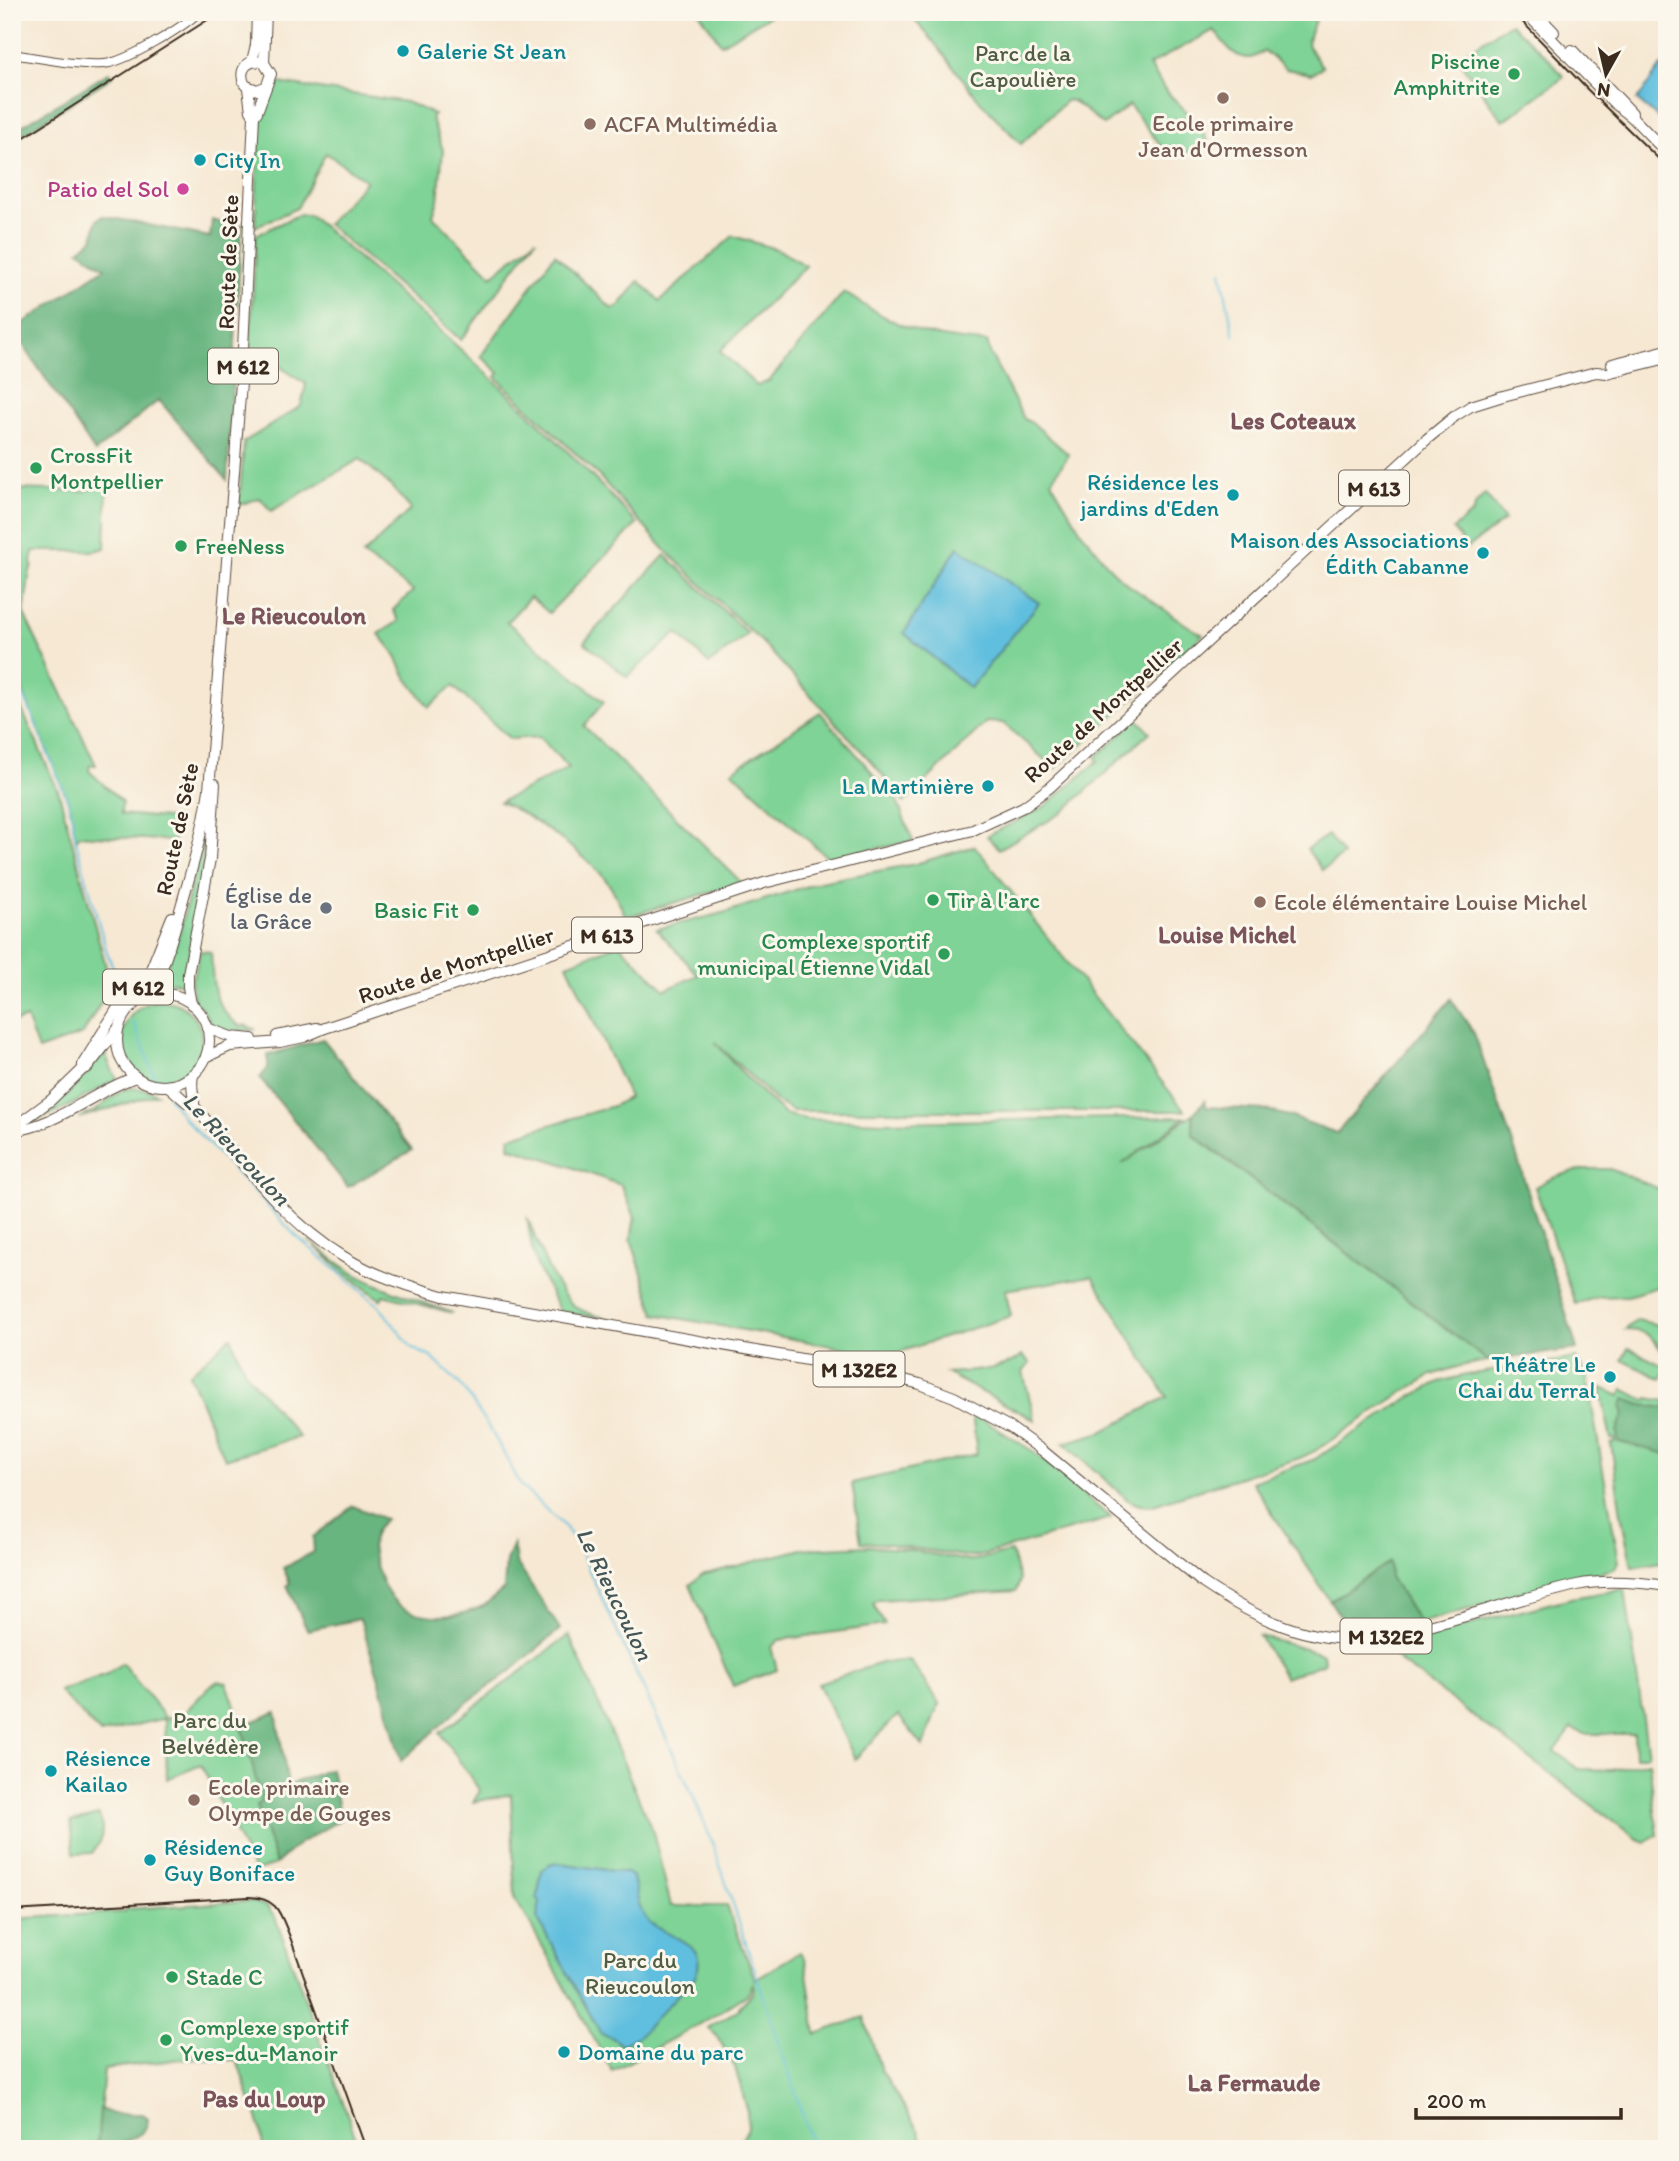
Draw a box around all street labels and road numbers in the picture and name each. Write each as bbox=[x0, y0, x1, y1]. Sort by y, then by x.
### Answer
street label: Route de Sète bbox=[212, 194, 244, 330]
road number: M 612 bbox=[208, 348, 278, 384]
road number: M 613 bbox=[1339, 470, 1409, 505]
street label: Route de Montpellier bbox=[1018, 631, 1188, 789]
street label: Route de Sète bbox=[149, 760, 205, 898]
road number: M 613 bbox=[572, 918, 642, 953]
street label: Route de Montpellier bbox=[355, 920, 558, 1010]
road number: M 612 bbox=[103, 970, 173, 1004]
road number: M 132E2 bbox=[814, 1352, 904, 1386]
road number: M 132E2 bbox=[1340, 1618, 1432, 1654]

